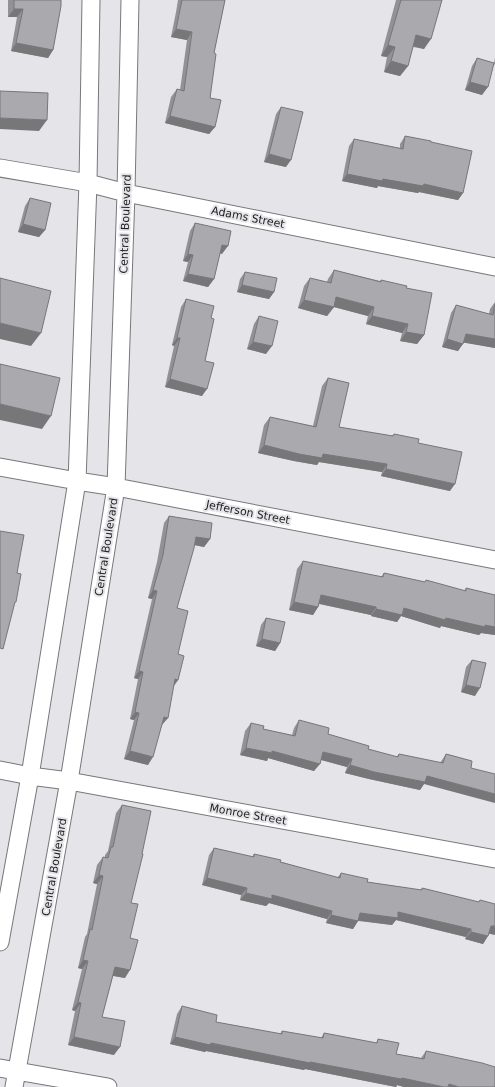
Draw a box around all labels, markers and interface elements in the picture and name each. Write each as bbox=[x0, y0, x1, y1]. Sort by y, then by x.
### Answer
street label: Central Boulevard bbox=[117, 174, 134, 274]
street label: Adams Street bbox=[210, 204, 286, 231]
street label: Central Boulevard bbox=[92, 497, 121, 597]
street label: Jefferson Street bbox=[204, 498, 292, 527]
street label: Monroe Street bbox=[208, 801, 288, 828]
street label: Central Boulevard bbox=[39, 817, 70, 917]

